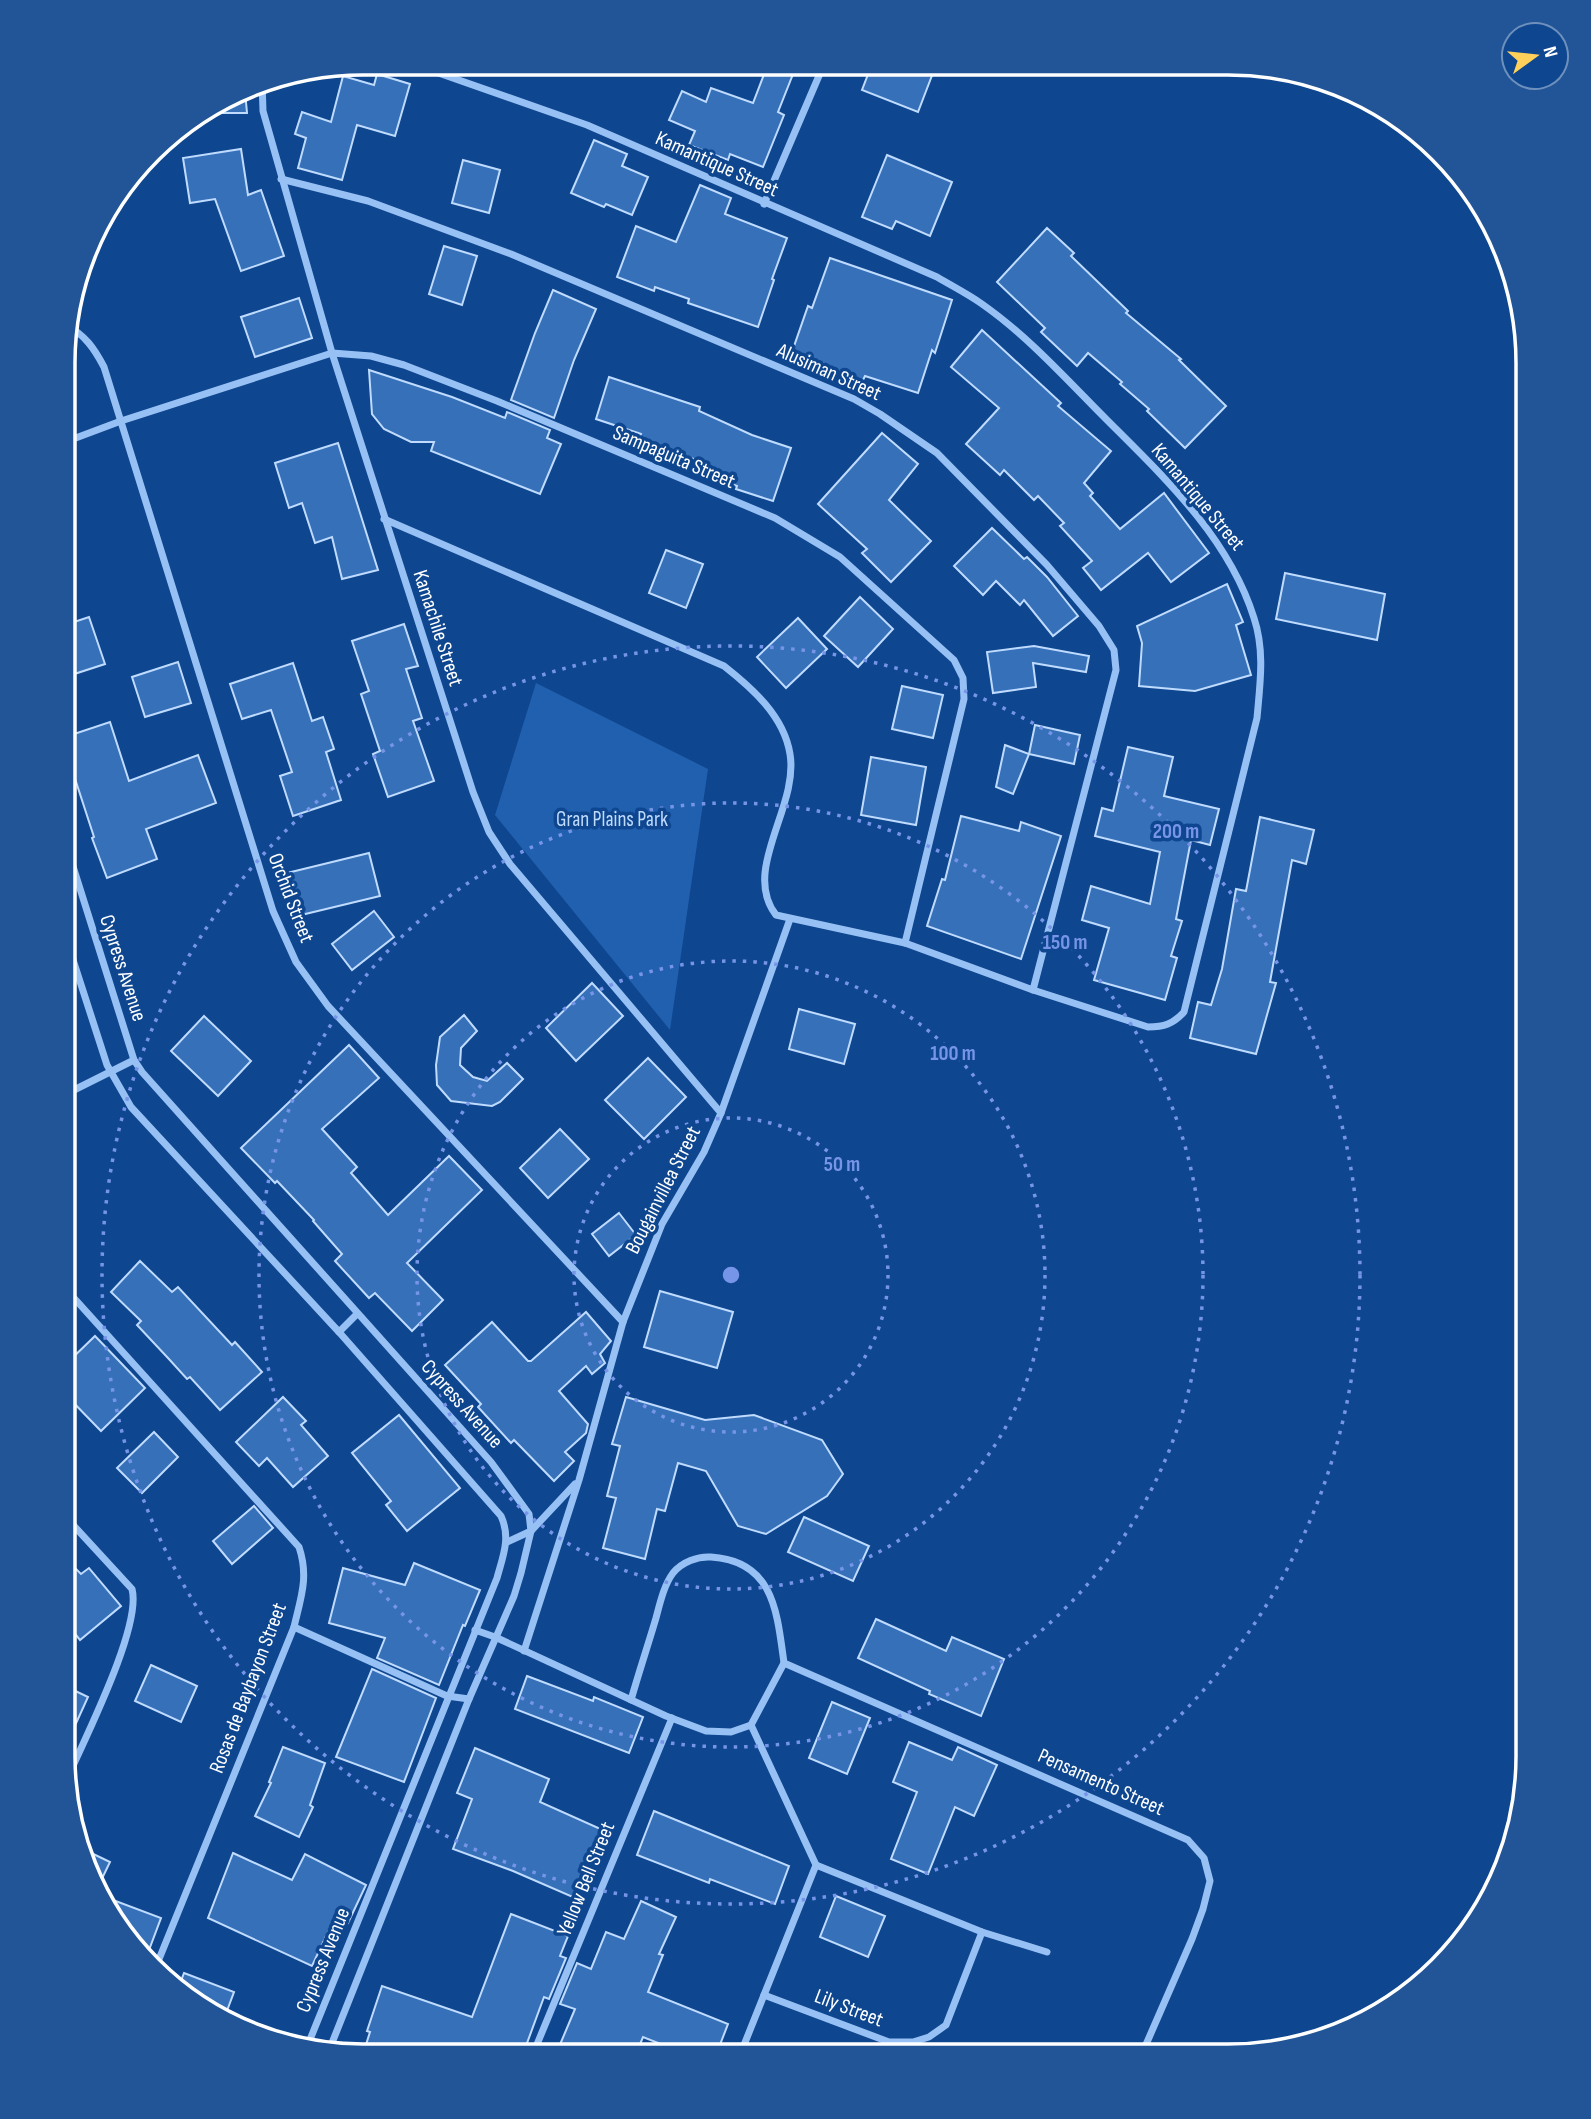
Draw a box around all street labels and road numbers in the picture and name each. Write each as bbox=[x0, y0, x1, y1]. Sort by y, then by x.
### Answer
street label: Kamantique Street bbox=[652, 126, 782, 202]
street label: Alusiman Street bbox=[772, 337, 885, 406]
street label: Sampaguita Street bbox=[609, 420, 739, 494]
street label: Kamantique Street bbox=[1146, 438, 1250, 556]
street label: Kamachile Street bbox=[408, 567, 468, 689]
street label: Orchid Street bbox=[263, 850, 319, 946]
street label: Cypress Avenue bbox=[94, 912, 152, 1024]
street label: Bougainvillea Street bbox=[620, 1122, 706, 1258]
street label: Cypress Avenue bbox=[416, 1355, 508, 1453]
street label: Rosas de Baybayon Street bbox=[204, 1599, 292, 1777]
street label: Pensamento Street bbox=[1034, 1743, 1168, 1821]
street label: Yellow Bell Street bbox=[552, 1818, 620, 1940]
street label: Cypress Avenue bbox=[291, 1904, 355, 2016]
street label: Lily Street bbox=[811, 1984, 887, 2032]

